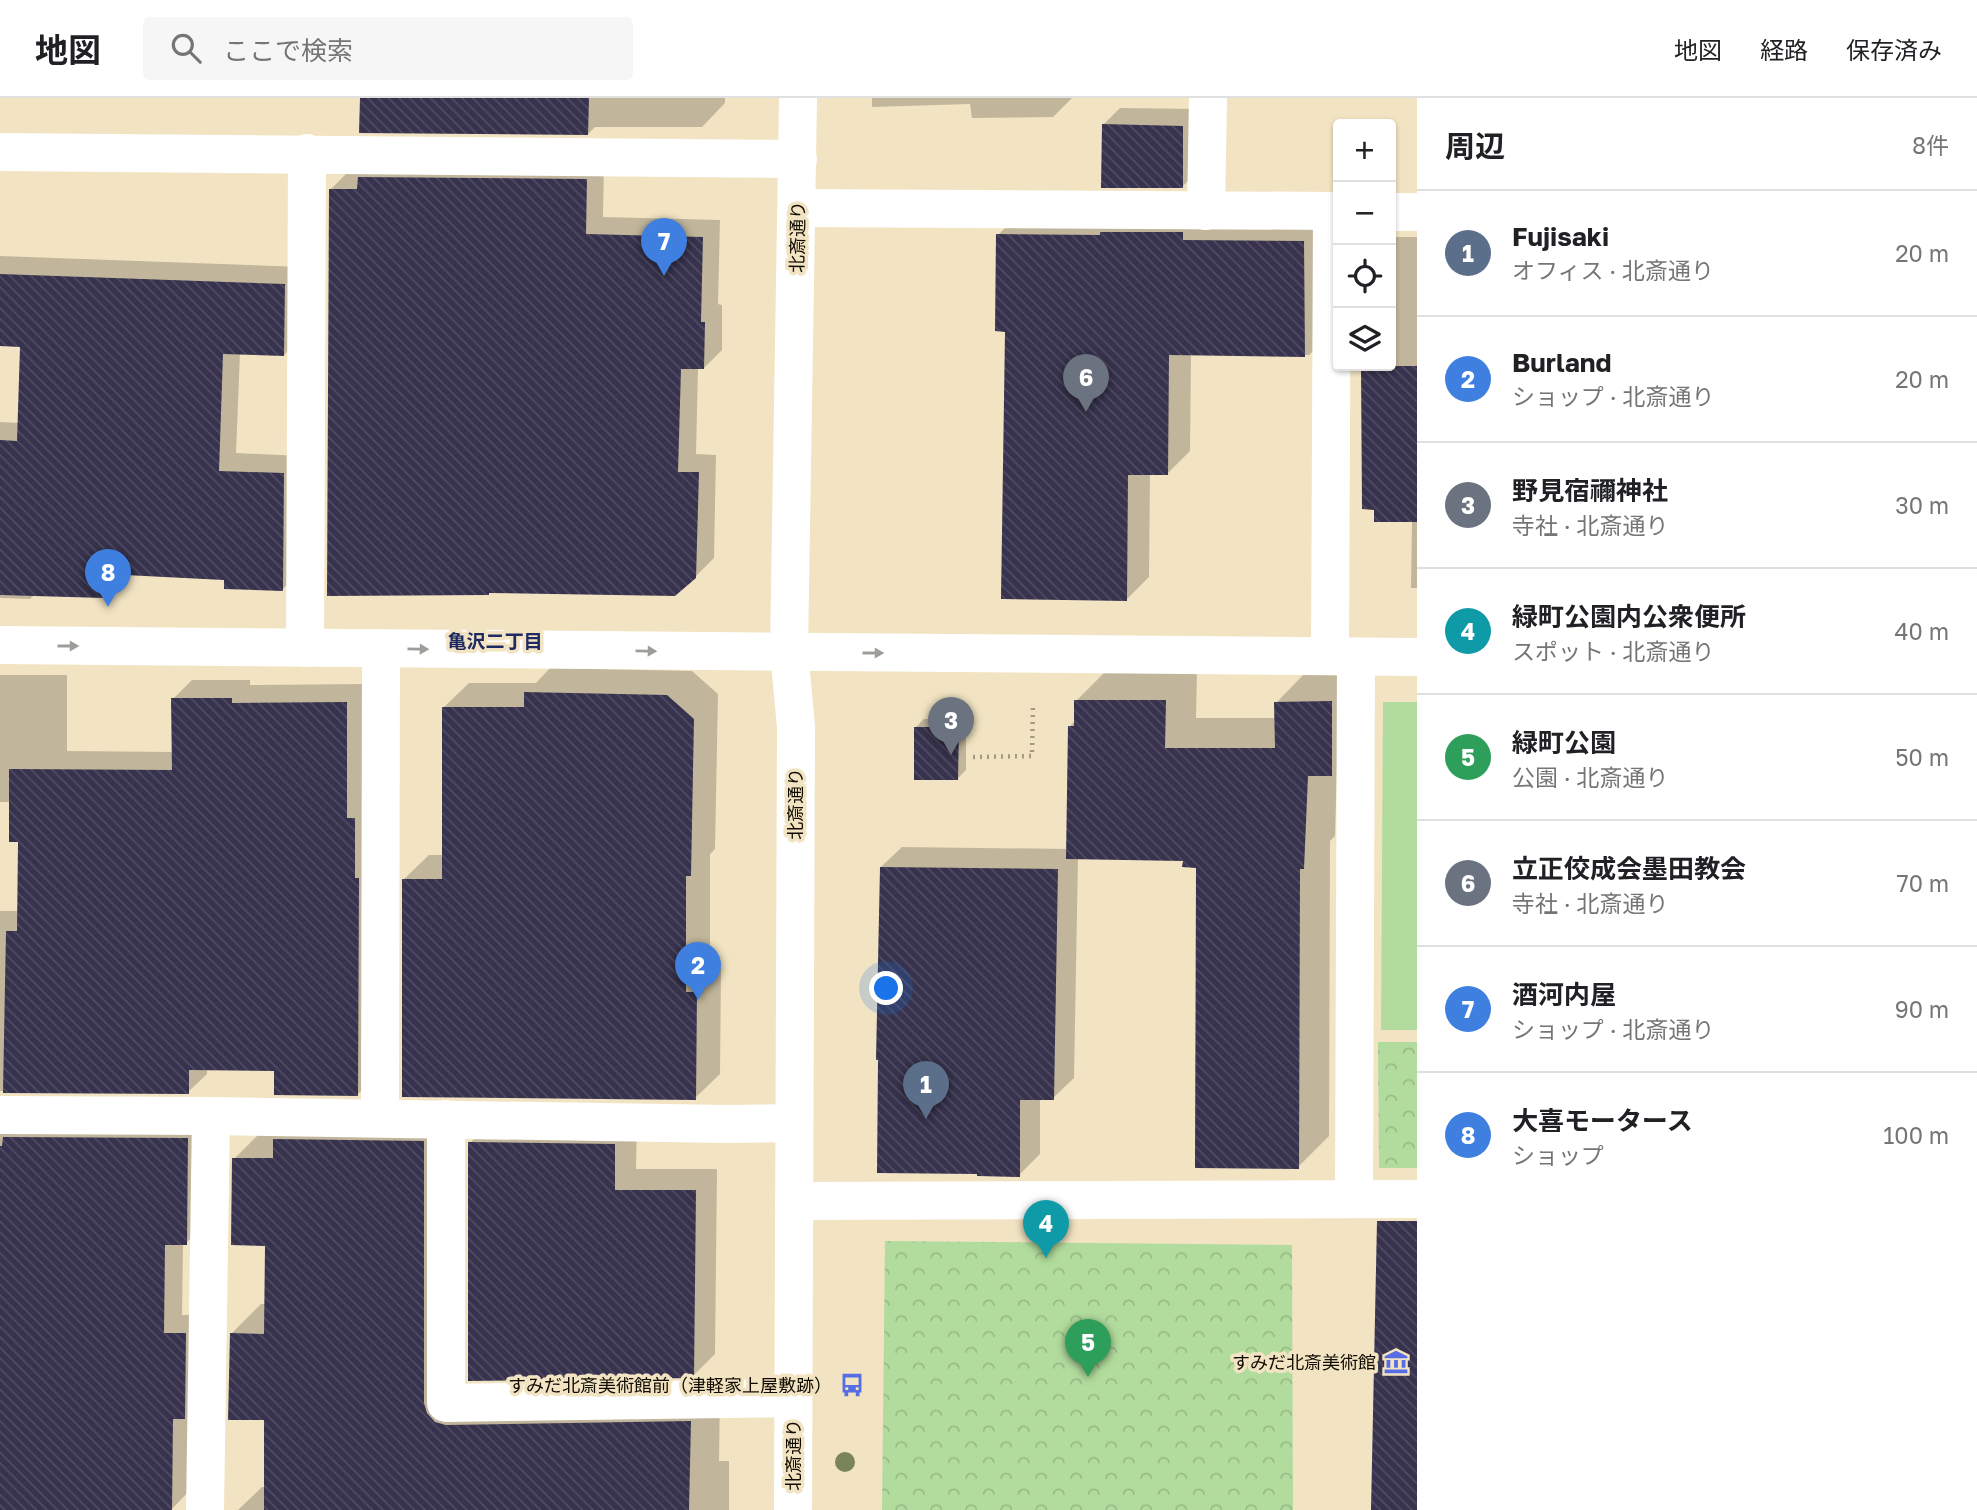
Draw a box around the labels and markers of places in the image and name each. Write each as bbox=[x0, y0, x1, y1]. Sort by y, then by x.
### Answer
pin: 7 bbox=[641, 218, 687, 276]
pin: 6 bbox=[1063, 354, 1109, 412]
pin: 8 bbox=[85, 549, 131, 607]
pin: 3 bbox=[928, 697, 974, 755]
pin: 2 bbox=[675, 942, 721, 1000]
pin: 1 bbox=[903, 1061, 949, 1119]
pin: 4 bbox=[1023, 1200, 1069, 1258]
pin: 5 bbox=[1065, 1319, 1111, 1377]
museum icon: すみだ北斎美術館 bbox=[1382, 1348, 1410, 1376]
place label: すみだ北斎美術館 bbox=[1232, 1351, 1376, 1373]
bus stop icon: すみだ北斎美術館前（津軽家上屋敷跡） bbox=[838, 1371, 866, 1399]
place label: すみだ北斎美術館前（津軽家上屋敷跡） bbox=[508, 1374, 832, 1396]

